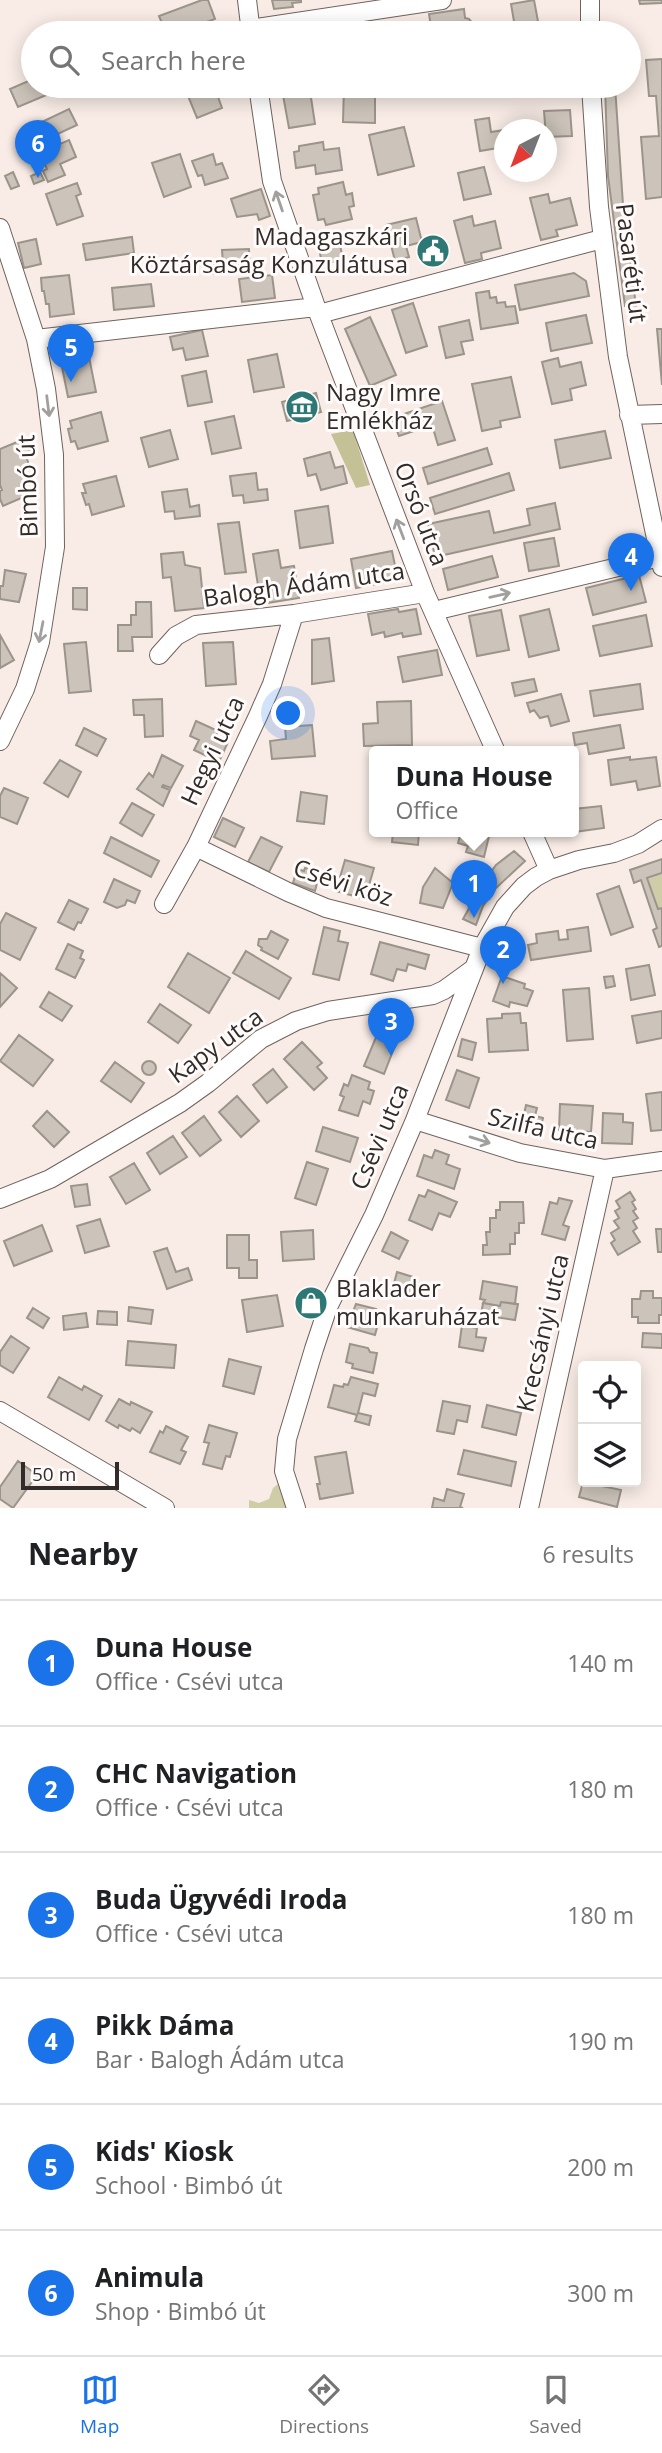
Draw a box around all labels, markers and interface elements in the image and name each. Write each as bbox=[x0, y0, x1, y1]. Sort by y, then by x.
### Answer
search box bbox=[21, 21, 641, 98]
icon: search bbox=[45, 41, 83, 79]
text: Search here bbox=[101, 42, 246, 78]
north arrow bbox=[494, 119, 557, 182]
pin: 6 bbox=[15, 120, 61, 178]
one-way arrow bbox=[272, 190, 285, 212]
street label: Pasaréti út bbox=[609, 201, 656, 324]
place label: Madagaszkári Köztársaság Konzulátusa bbox=[130, 219, 408, 280]
public building icon: Madagaszkári Köztársaság Konzulátusa bbox=[414, 232, 452, 270]
pin: 5 bbox=[48, 324, 94, 382]
place label: Nagy Imre Emlékház bbox=[326, 375, 441, 436]
museum icon: Nagy Imre Emlékház bbox=[283, 388, 321, 426]
one-way arrow bbox=[42, 394, 55, 417]
street label: Bimbó út bbox=[8, 434, 45, 538]
street label: Orsó utca bbox=[388, 457, 457, 570]
one-way arrow bbox=[393, 519, 406, 541]
pin: 4 bbox=[608, 533, 654, 591]
street label: Balogh Ádám utca bbox=[201, 553, 407, 614]
one-way arrow bbox=[488, 588, 511, 601]
one-way arrow bbox=[34, 620, 48, 643]
street label: Hegyi utca bbox=[172, 691, 251, 810]
your location bbox=[271, 696, 305, 730]
popup bbox=[369, 746, 579, 837]
text: Duna House bbox=[395, 758, 553, 794]
text: Office bbox=[395, 794, 458, 826]
street label: Csévi köz bbox=[290, 850, 397, 913]
pin: 1 bbox=[451, 860, 497, 918]
pin: 2 bbox=[480, 926, 526, 984]
pin: 3 bbox=[368, 998, 414, 1056]
street label: Kapy utca bbox=[161, 999, 269, 1090]
street label: Csévi utca bbox=[341, 1078, 416, 1195]
street label: Szilfa utca bbox=[485, 1099, 602, 1156]
one-way arrow bbox=[468, 1135, 490, 1147]
street label: Krecsányi utca bbox=[507, 1250, 576, 1415]
place label: Blaklader munkaruházat bbox=[336, 1271, 499, 1332]
shop icon: Blaklader munkaruházat bbox=[292, 1284, 330, 1322]
map controls bbox=[578, 1361, 641, 1487]
button: locate bbox=[578, 1361, 641, 1424]
button: layers bbox=[578, 1424, 641, 1487]
scale bar bbox=[21, 1459, 119, 1491]
text: 50 m bbox=[32, 1461, 76, 1487]
text: Nearby bbox=[28, 1533, 138, 1574]
text: 6 results bbox=[543, 1538, 634, 1570]
text: Duna House bbox=[95, 1629, 252, 1665]
text: 1 bbox=[44, 1647, 58, 1679]
text: 140 m bbox=[567, 1647, 634, 1679]
text: Office · Csévi utca bbox=[95, 1665, 284, 1697]
text: CHC Navigation bbox=[95, 1755, 297, 1791]
text: 2 bbox=[44, 1773, 58, 1805]
text: 180 m bbox=[567, 1773, 634, 1805]
text: Office · Csévi utca bbox=[95, 1791, 284, 1823]
text: Buda Ügyvédi Iroda bbox=[95, 1881, 348, 1917]
text: 3 bbox=[44, 1899, 58, 1931]
text: 180 m bbox=[567, 1899, 634, 1931]
text: Office · Csévi utca bbox=[95, 1917, 284, 1949]
text: Pikk Dáma bbox=[95, 2007, 234, 2043]
text: 4 bbox=[44, 2025, 58, 2057]
text: 190 m bbox=[567, 2025, 634, 2057]
text: Bar · Balogh Ádám utca bbox=[95, 2043, 345, 2075]
text: Kids' Kiosk bbox=[95, 2133, 234, 2169]
text: 5 bbox=[44, 2151, 58, 2183]
text: 200 m bbox=[567, 2151, 634, 2183]
text: School · Bimbó út bbox=[95, 2169, 282, 2201]
text: Animula bbox=[95, 2259, 204, 2295]
text: 6 bbox=[44, 2277, 58, 2309]
text: 300 m bbox=[567, 2277, 634, 2309]
text: Shop · Bimbó út bbox=[95, 2295, 266, 2327]
tab: Map bbox=[80, 2371, 119, 2439]
tab: Directions bbox=[279, 2371, 369, 2439]
tab: Saved bbox=[529, 2371, 582, 2439]

